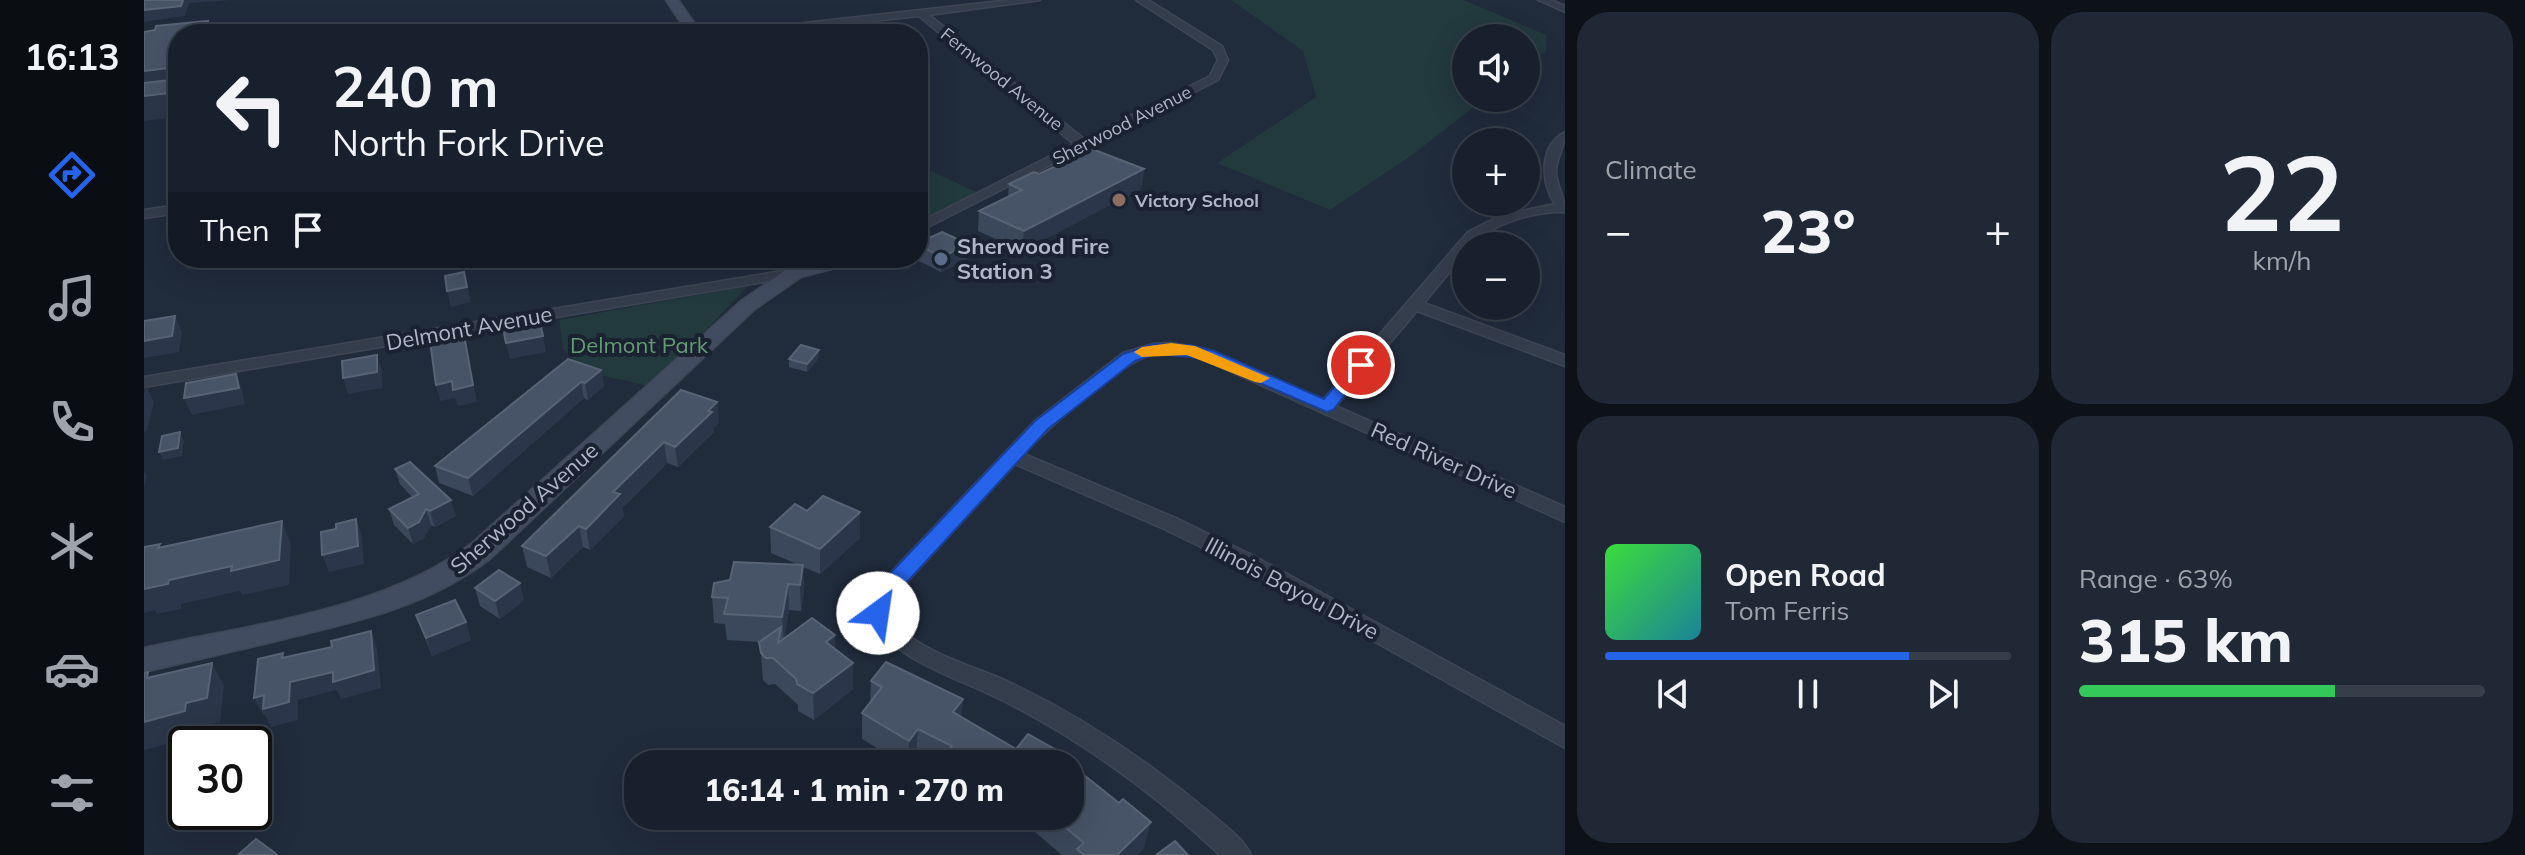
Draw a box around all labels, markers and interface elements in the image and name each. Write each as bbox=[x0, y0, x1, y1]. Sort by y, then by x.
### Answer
street label: Fernwood Avenue bbox=[936, 23, 1068, 135]
map controls bbox=[1452, 24, 1540, 320]
button: sound bbox=[1452, 24, 1540, 112]
text: 16:13 bbox=[24, 34, 120, 79]
text: 240 m bbox=[332, 51, 499, 121]
icon: left bbox=[200, 56, 304, 160]
street label: Sherwood Avenue bbox=[1049, 80, 1195, 170]
text: North Fork Drive bbox=[332, 120, 605, 165]
text: 22 bbox=[2220, 126, 2344, 257]
button: + bbox=[1452, 128, 1540, 216]
icon: directions bbox=[44, 147, 100, 203]
text: Climate bbox=[1605, 153, 1697, 186]
place label: Victory School bbox=[1134, 189, 1259, 212]
marker: Victory School bbox=[1110, 191, 1128, 209]
text: 23° bbox=[1760, 193, 1856, 268]
text: − bbox=[1605, 203, 1631, 258]
text: + bbox=[1985, 203, 2011, 258]
icon: arrive bbox=[286, 208, 330, 252]
text: Then bbox=[200, 211, 270, 249]
place label: Sherwood Fire Station 3 bbox=[957, 232, 1110, 285]
button: − bbox=[1452, 232, 1540, 320]
text: km/h bbox=[2253, 244, 2311, 277]
marker: Sherwood Fire Station 3 bbox=[932, 250, 950, 268]
icon: music bbox=[44, 270, 100, 326]
street label: Delmont Avenue bbox=[384, 300, 554, 356]
park label: Delmont Park bbox=[570, 331, 709, 359]
pin bbox=[1327, 331, 1395, 399]
icon: arrive bbox=[1339, 343, 1383, 387]
icon: phone bbox=[44, 394, 100, 450]
street label: Red River Drive bbox=[1367, 415, 1521, 505]
street label: Sherwood Avenue bbox=[444, 436, 604, 580]
icon: climate bbox=[44, 518, 100, 574]
street label: Illinois Bayou Drive bbox=[1200, 530, 1384, 646]
text: Open Road bbox=[1725, 556, 1886, 594]
text: Range · 63% bbox=[2079, 562, 2233, 595]
position arrow bbox=[836, 571, 920, 655]
text: Tom Ferris bbox=[1725, 594, 1849, 627]
text: 315 km bbox=[2079, 602, 2293, 677]
icon: car bbox=[44, 641, 100, 697]
icon: previous bbox=[1651, 672, 1695, 716]
icon: pause bbox=[1786, 672, 1830, 716]
icon: next bbox=[1921, 672, 1965, 716]
speed limit sign: 30 bbox=[168, 726, 272, 830]
icon: filters bbox=[44, 765, 100, 821]
text: 16:14 · 1 min · 270 m bbox=[704, 771, 1004, 809]

